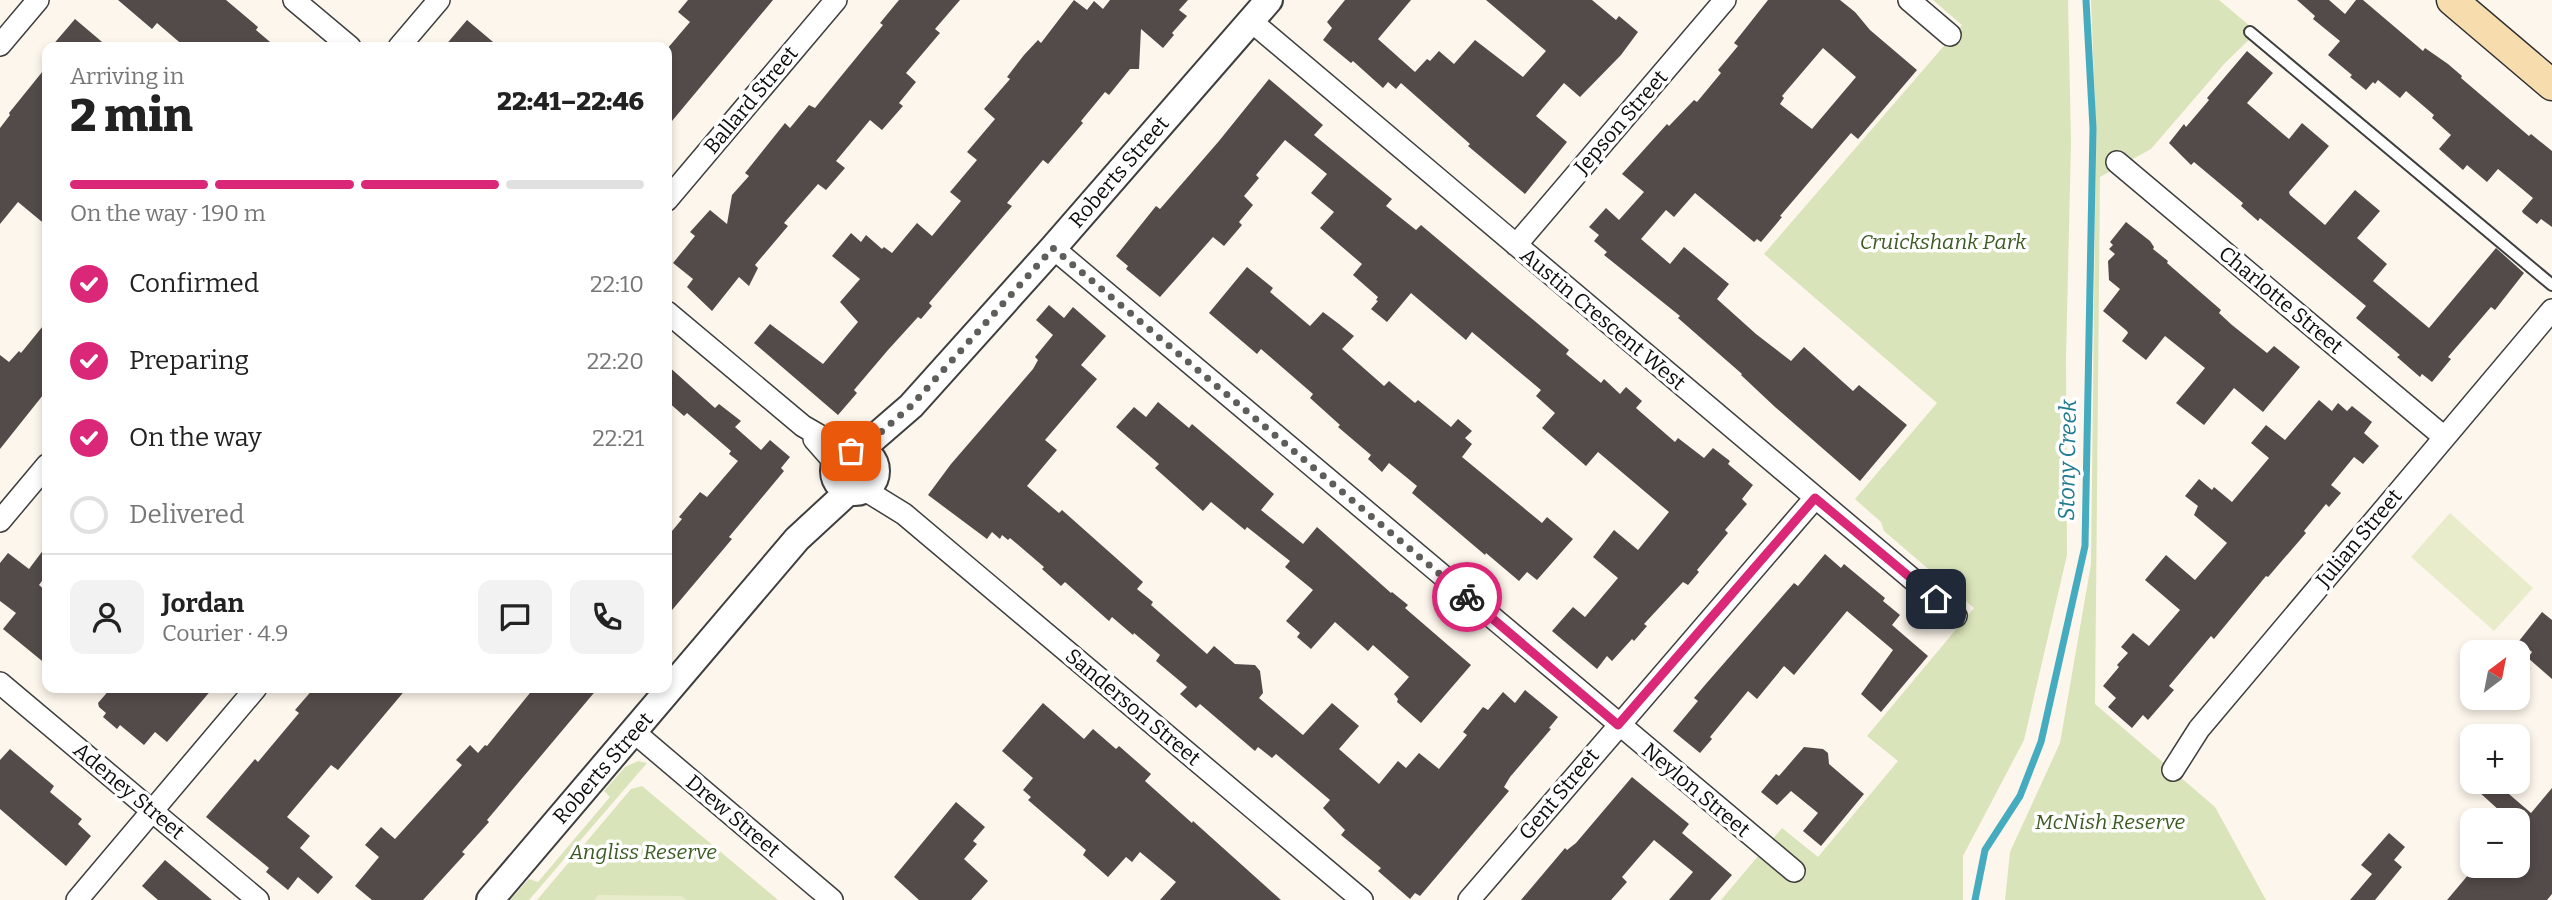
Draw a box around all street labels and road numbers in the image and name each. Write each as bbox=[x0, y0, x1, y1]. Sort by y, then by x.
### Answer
street label: Ballard Street bbox=[698, 41, 804, 159]
street label: Jepson Street bbox=[1568, 64, 1674, 180]
street label: Roberts Street bbox=[1063, 111, 1175, 233]
street label: Charlotte Street bbox=[2214, 240, 2349, 360]
street label: Austin Crescent West bbox=[1515, 242, 1691, 396]
street label: Julian Street bbox=[2310, 483, 2408, 593]
street label: Sanderson Street bbox=[1060, 643, 1206, 771]
street label: Roberts Street bbox=[547, 707, 659, 829]
street label: Adeney Street bbox=[68, 737, 190, 845]
street label: Neylon Street bbox=[1637, 737, 1756, 843]
street label: Gent Street bbox=[1513, 743, 1605, 845]
street label: Drew Street bbox=[681, 769, 786, 863]

